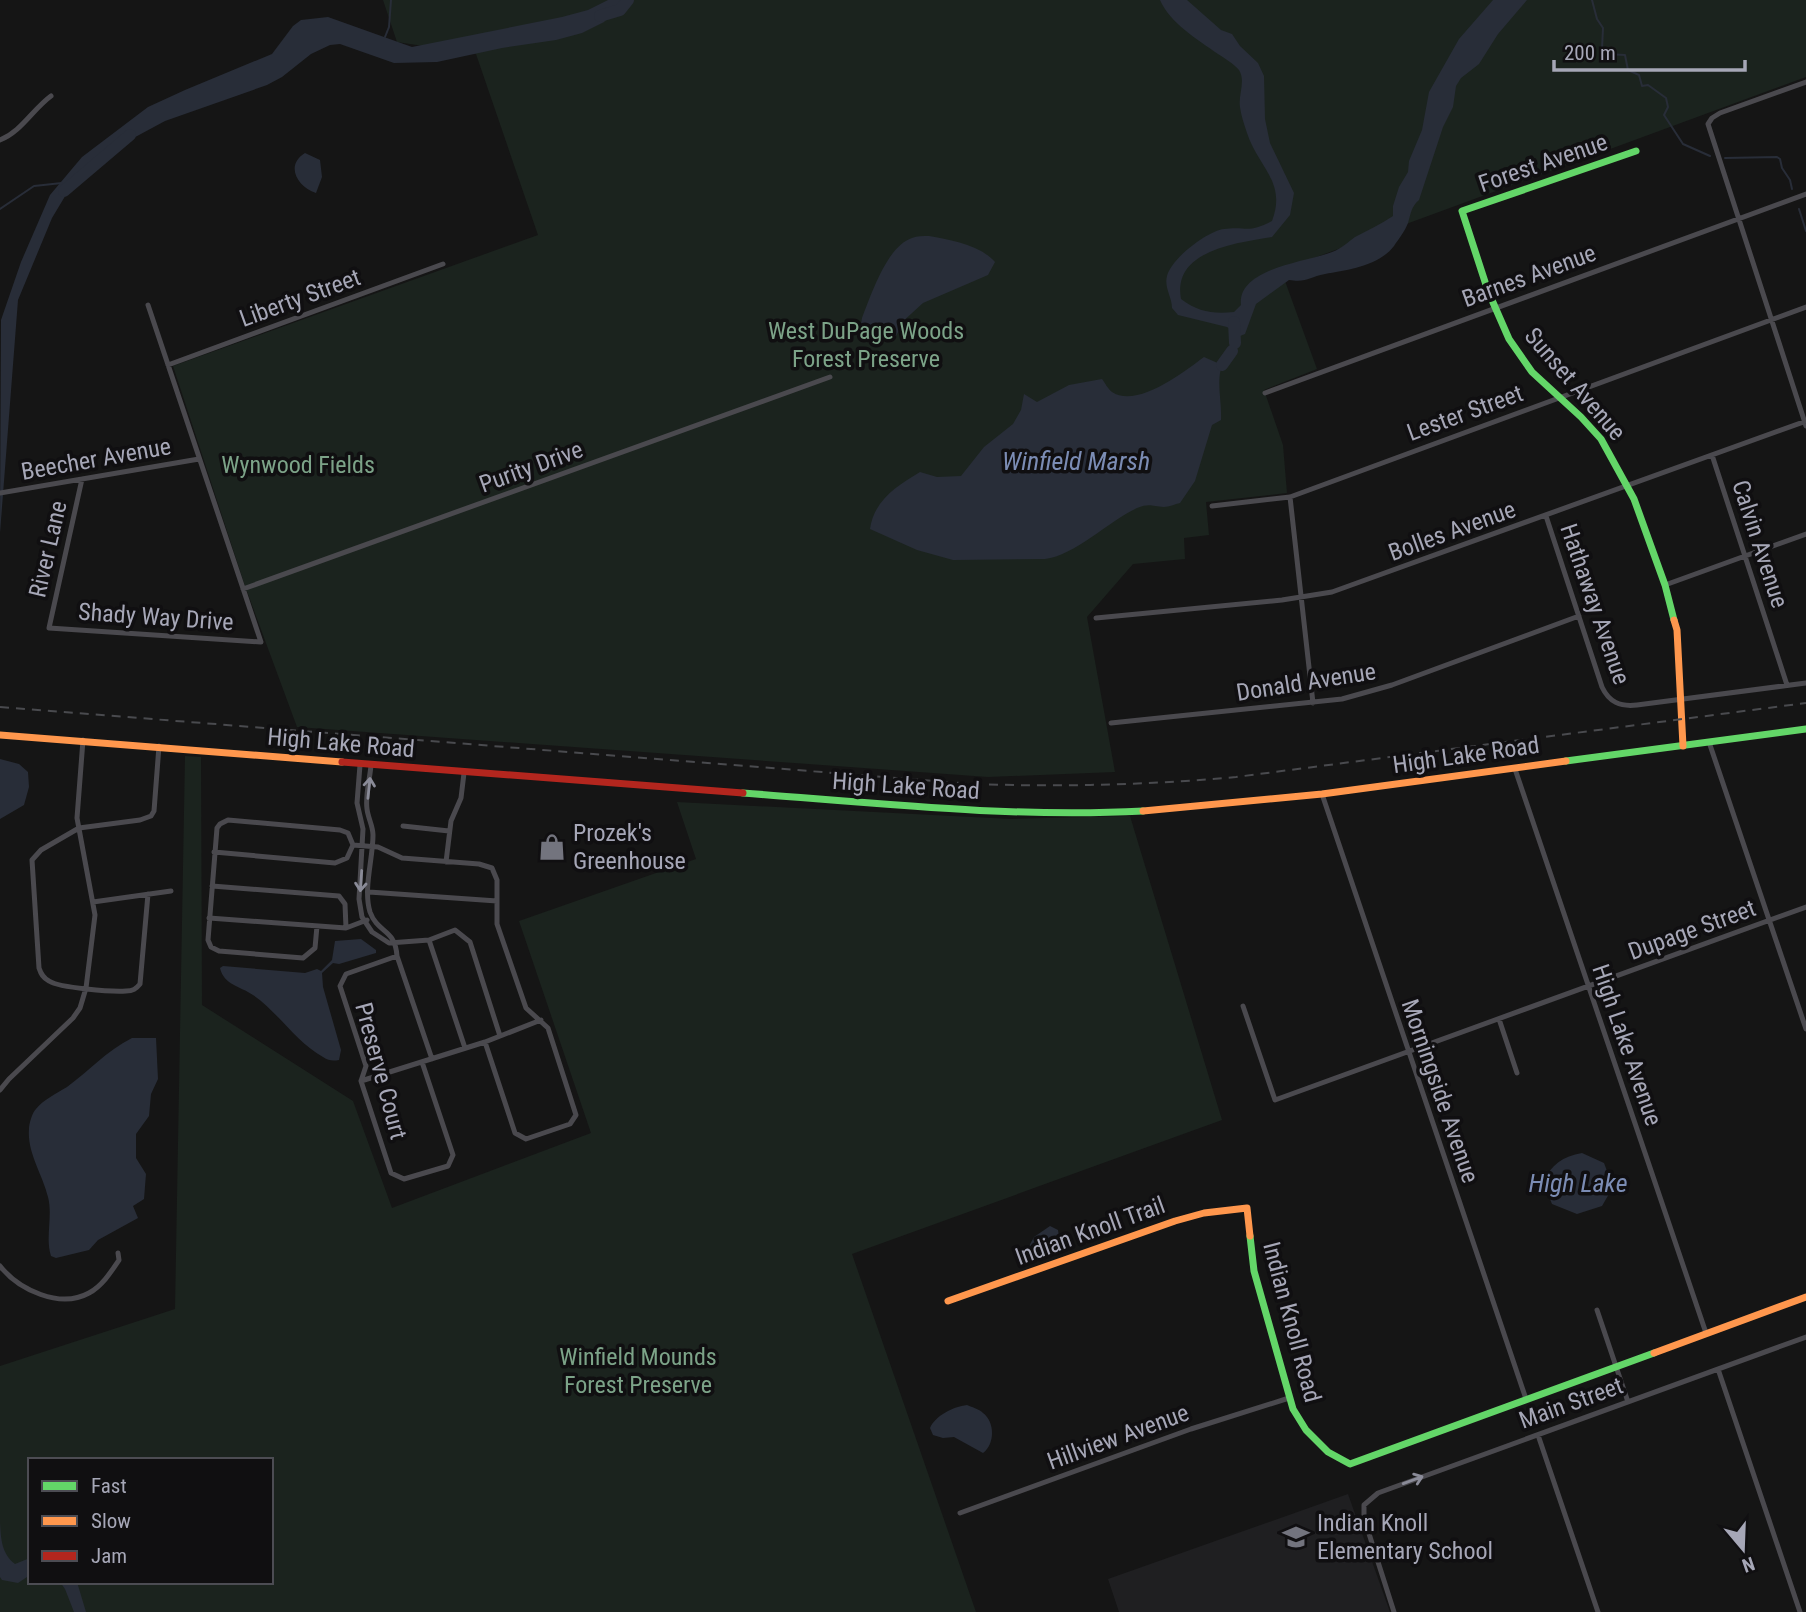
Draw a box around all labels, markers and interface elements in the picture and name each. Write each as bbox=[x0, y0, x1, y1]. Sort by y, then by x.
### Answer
scale bar bbox=[1554, 28, 1745, 72]
text: 200 m bbox=[1564, 41, 1616, 65]
street label: Forest Avenue bbox=[1475, 128, 1611, 198]
street label: Barnes Avenue bbox=[1458, 239, 1600, 313]
street label: Liberty Street bbox=[236, 263, 364, 333]
park label: West DuPage Woods Forest Preserve bbox=[768, 317, 964, 373]
street label: Sunset Avenue bbox=[1519, 322, 1631, 446]
street label: Lester Street bbox=[1403, 379, 1527, 447]
street label: Beecher Avenue bbox=[19, 432, 173, 486]
street label: Purity Drive bbox=[475, 435, 587, 499]
water label: Winfield Marsh bbox=[1002, 446, 1150, 476]
park label: Wynwood Fields bbox=[221, 451, 375, 479]
street label: Calvin Avenue bbox=[1726, 477, 1794, 611]
street label: Bolles Avenue bbox=[1385, 495, 1519, 567]
street label: River Lane bbox=[23, 498, 73, 600]
street label: Hathaway Avenue bbox=[1554, 520, 1636, 688]
street label: Shady Way Drive bbox=[77, 598, 235, 636]
street label: Donald Avenue bbox=[1234, 657, 1378, 707]
street label: High Lake Road bbox=[266, 723, 416, 763]
street label: High Lake Road bbox=[1391, 731, 1541, 779]
street label: High Lake Road bbox=[831, 767, 981, 805]
one-way arrow bbox=[362, 777, 375, 800]
place label: Prozek's Greenhouse bbox=[573, 819, 686, 875]
shop icon: Prozek's Greenhouse bbox=[537, 832, 567, 862]
one-way arrow bbox=[354, 869, 367, 892]
street label: Dupage Street bbox=[1625, 894, 1759, 966]
street label: High Lake Avenue bbox=[1586, 961, 1668, 1129]
street label: Morningside Avenue bbox=[1395, 996, 1485, 1186]
street label: Preserve Court bbox=[349, 1000, 413, 1142]
water label: High Lake bbox=[1529, 1168, 1627, 1198]
street label: Indian Knoll Trail bbox=[1011, 1191, 1169, 1271]
street label: Indian Knoll Road bbox=[1257, 1239, 1327, 1405]
park label: Winfield Mounds Forest Preserve bbox=[559, 1343, 717, 1399]
street label: Main Street bbox=[1515, 1371, 1627, 1435]
street label: Hillview Avenue bbox=[1043, 1398, 1193, 1476]
legend bbox=[28, 1458, 273, 1584]
one-way arrow bbox=[1401, 1473, 1423, 1485]
text: Fast bbox=[91, 1474, 127, 1498]
text: Slow bbox=[91, 1509, 131, 1533]
place label: Indian Knoll Elementary School bbox=[1317, 1509, 1493, 1565]
north arrow bbox=[1708, 1514, 1778, 1584]
school or university icon: Indian Knoll Elementary School bbox=[1281, 1522, 1311, 1552]
text: Jam bbox=[91, 1544, 127, 1568]
text: N bbox=[1739, 1552, 1758, 1577]

